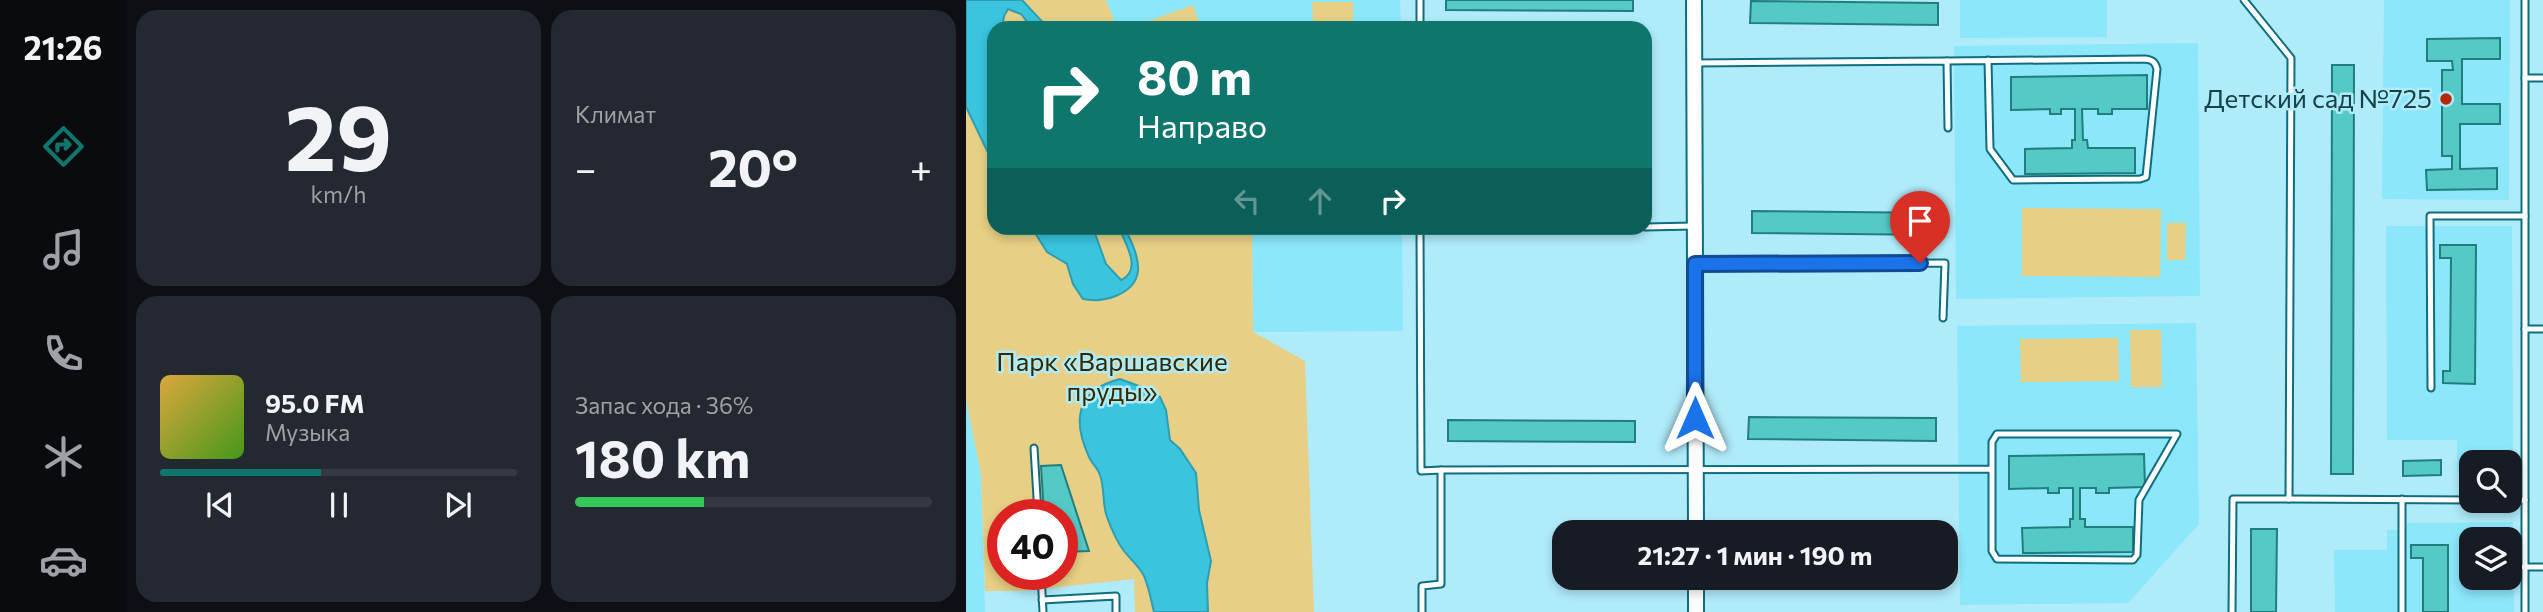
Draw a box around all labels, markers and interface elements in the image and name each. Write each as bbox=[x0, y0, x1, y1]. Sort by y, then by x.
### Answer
text: 21:26 bbox=[24, 27, 102, 67]
text: 80 m bbox=[1137, 45, 1252, 105]
icon: right bbox=[1022, 49, 1113, 140]
text: 29 bbox=[285, 78, 392, 190]
place label: Детский сад №725 bbox=[2204, 82, 2432, 113]
marker: Детский сад №725 bbox=[2438, 91, 2454, 107]
text: Климат bbox=[575, 100, 656, 128]
text: Направо bbox=[1137, 105, 1267, 145]
icon: directions bbox=[39, 122, 88, 171]
text: 20° bbox=[708, 134, 798, 198]
text: − bbox=[575, 144, 597, 191]
text: + bbox=[910, 144, 932, 191]
text: km/h bbox=[311, 180, 366, 208]
icon: left bbox=[1228, 182, 1266, 220]
icon: ahead bbox=[1301, 182, 1339, 220]
icon: right bbox=[1374, 182, 1412, 220]
pin bbox=[1890, 191, 1950, 263]
icon: arrive bbox=[1901, 202, 1939, 240]
icon: music bbox=[39, 225, 88, 274]
icon: phone bbox=[39, 329, 88, 378]
park label: Парк «Варшавские пруды» bbox=[996, 345, 1228, 406]
position arrow bbox=[1658, 381, 1732, 455]
text: 95.0 FM bbox=[265, 387, 365, 418]
text: Запас хода · 36% bbox=[575, 391, 753, 419]
text: Музыка bbox=[265, 418, 350, 446]
text: 180 km bbox=[575, 425, 750, 489]
icon: climate bbox=[39, 432, 88, 481]
map controls bbox=[2459, 450, 2522, 590]
button: search bbox=[2459, 450, 2522, 513]
icon: previous bbox=[201, 486, 239, 524]
icon: pause bbox=[320, 486, 358, 524]
icon: next bbox=[439, 486, 477, 524]
speed limit sign: 40 bbox=[987, 499, 1078, 590]
button: layers bbox=[2459, 527, 2522, 590]
icon: car bbox=[39, 536, 88, 585]
text: 21:27 · 1 мин · 190 m bbox=[1638, 539, 1872, 570]

